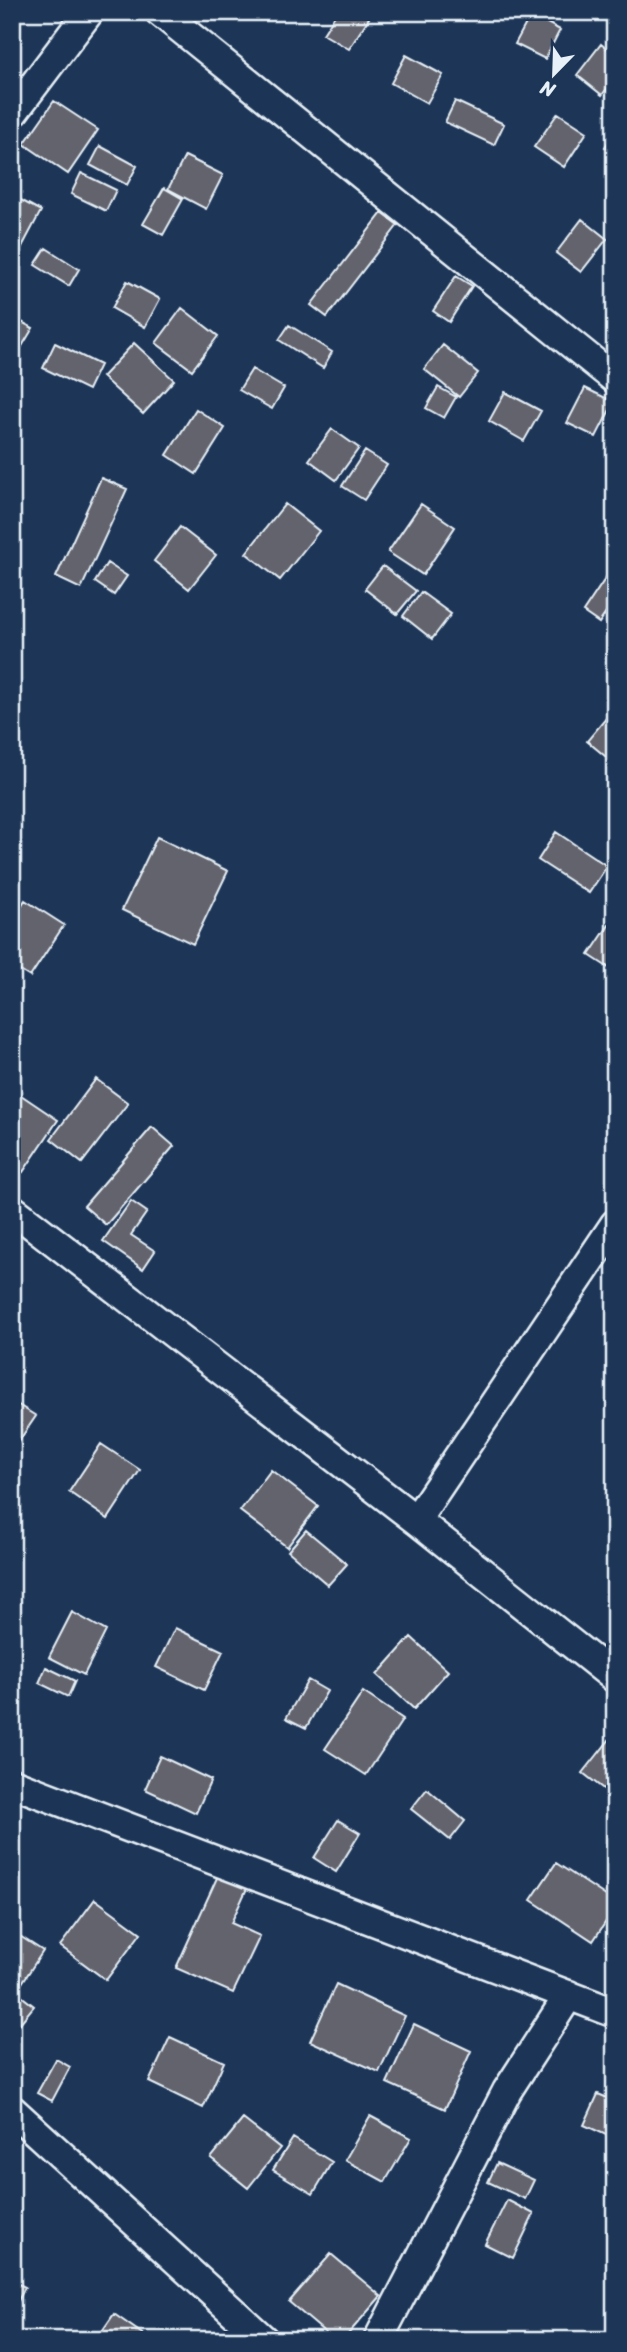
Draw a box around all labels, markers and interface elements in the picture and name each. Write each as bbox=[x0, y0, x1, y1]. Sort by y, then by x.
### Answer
north arrow bbox=[518, 38, 588, 108]
text: N bbox=[534, 71, 561, 107]

